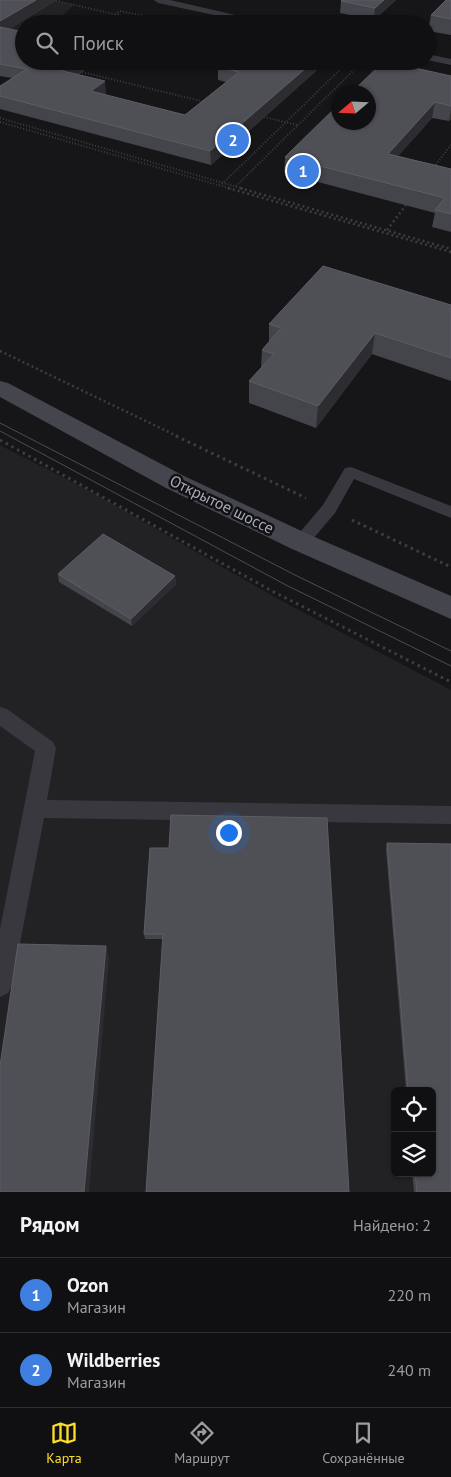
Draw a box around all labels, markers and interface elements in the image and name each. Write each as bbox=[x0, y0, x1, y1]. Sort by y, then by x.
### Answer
search box bbox=[15, 15, 436, 70]
icon: search bbox=[33, 29, 61, 57]
text: Поиск bbox=[73, 31, 124, 55]
north arrow bbox=[331, 85, 376, 130]
pin: 2 bbox=[217, 121, 249, 159]
pin: 1 bbox=[287, 152, 319, 190]
street label: Открытое шоссе bbox=[167, 470, 277, 538]
your location bbox=[216, 820, 242, 846]
map controls bbox=[391, 1087, 436, 1177]
button: locate bbox=[391, 1087, 436, 1132]
button: layers bbox=[391, 1132, 436, 1177]
text: Рядом bbox=[20, 1211, 79, 1238]
text: Найдено: 2 bbox=[353, 1215, 431, 1235]
text: Ozon bbox=[67, 1273, 109, 1297]
text: 1 bbox=[31, 1285, 41, 1305]
text: 220 m bbox=[388, 1285, 431, 1305]
text: Магазин bbox=[67, 1297, 126, 1317]
text: Wildberries bbox=[67, 1348, 160, 1372]
text: 2 bbox=[31, 1360, 41, 1380]
text: 240 m bbox=[388, 1360, 431, 1380]
text: Магазин bbox=[67, 1372, 126, 1392]
tab: Карта bbox=[46, 1419, 82, 1467]
tab: Маршрут bbox=[174, 1419, 230, 1467]
tab: Сохранённые bbox=[322, 1419, 405, 1467]

